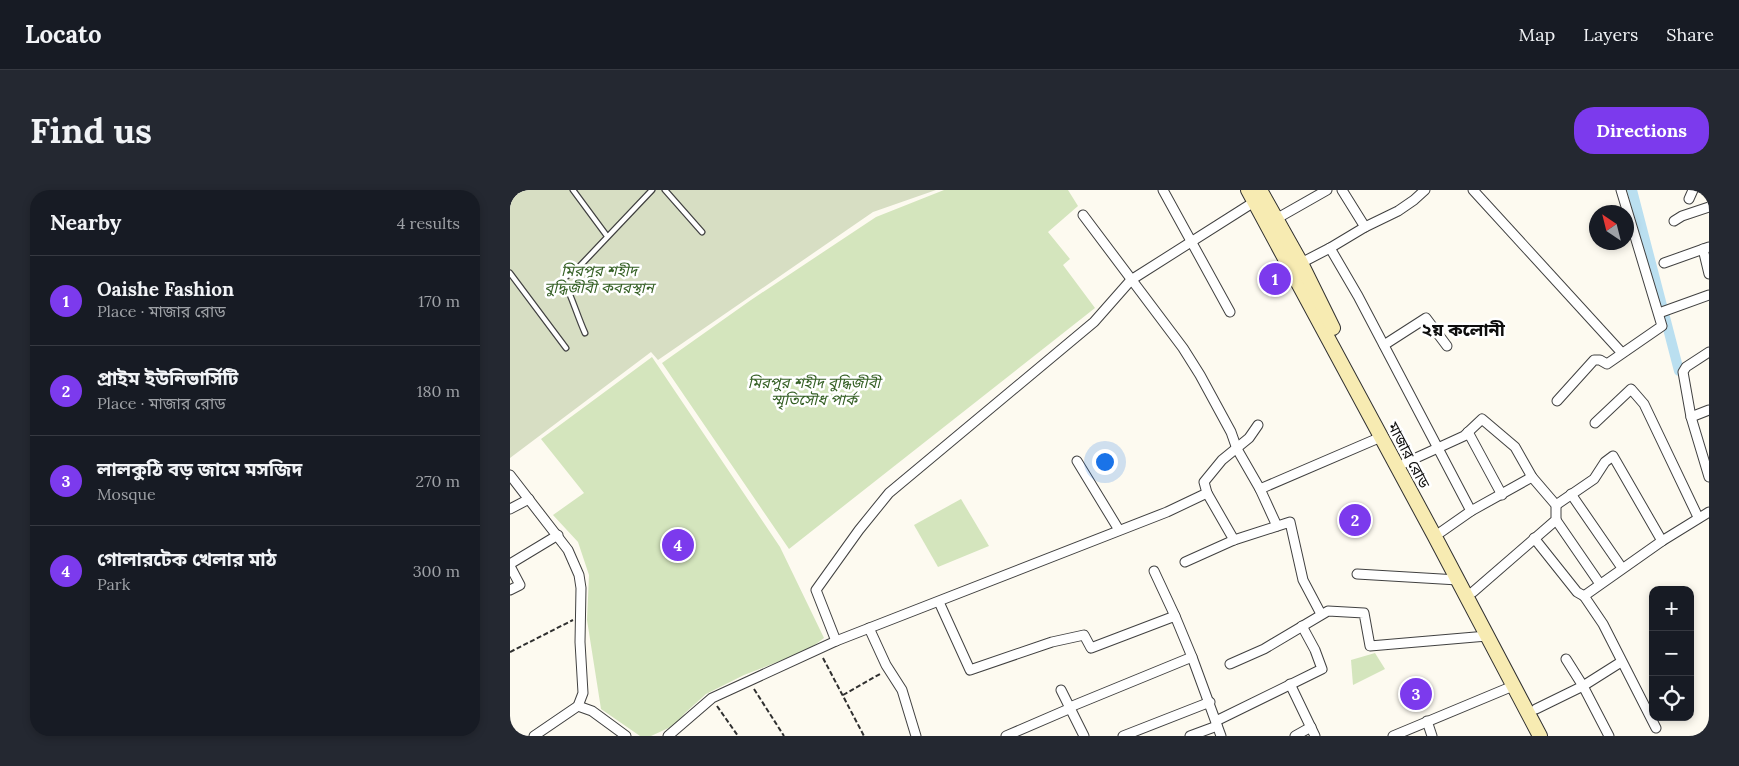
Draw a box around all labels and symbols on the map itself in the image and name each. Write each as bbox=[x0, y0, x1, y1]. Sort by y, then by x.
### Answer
north arrow bbox=[1589, 205, 1634, 250]
pin: 1 bbox=[1259, 260, 1291, 298]
park label: মিরপুর শহীদ বুদ্ধিজীবী কবরস্থান bbox=[544, 261, 657, 297]
district label: ২য় কলোনী bbox=[1421, 318, 1506, 341]
park label: মিরপুর শহীদ বুদ্ধিজীবী স্মৃতিসৌধ পার্ক bbox=[748, 373, 883, 410]
street label: মাজার রোড bbox=[1383, 418, 1434, 492]
your location bbox=[1092, 449, 1118, 475]
pin: 2 bbox=[1339, 501, 1371, 539]
pin: 4 bbox=[662, 526, 694, 564]
pin: 3 bbox=[1400, 675, 1432, 713]

